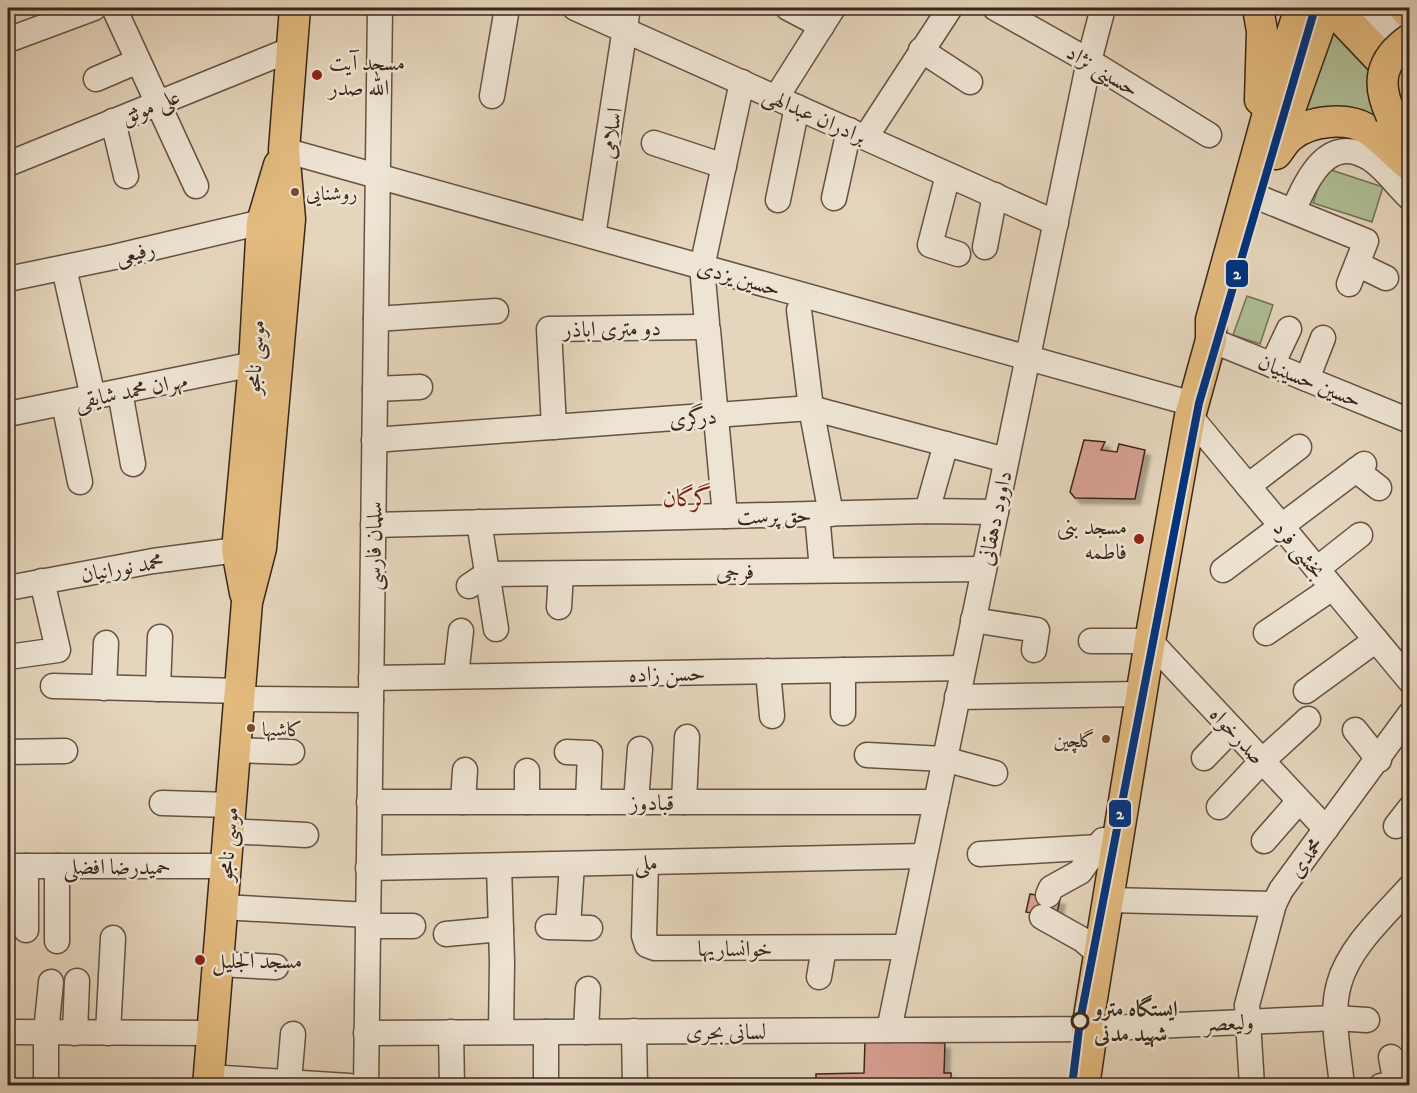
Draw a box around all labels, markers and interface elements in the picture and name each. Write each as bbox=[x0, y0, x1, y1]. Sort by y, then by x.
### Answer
street label: حسینی نژاد bbox=[1061, 39, 1143, 104]
place label: مسجد آیت الله صدر bbox=[327, 49, 405, 102]
marker: مسجد آیت الله صدر bbox=[310, 68, 324, 82]
street label: برادران عبدالهی bbox=[758, 82, 870, 152]
street label: علی موثق bbox=[117, 83, 185, 133]
street label: اسلامی bbox=[594, 106, 629, 161]
place label: روشنایی bbox=[306, 182, 357, 207]
marker: روشنایی bbox=[289, 186, 301, 198]
street label: رفیعی bbox=[113, 236, 158, 272]
street label: حسین یزدی bbox=[694, 254, 783, 303]
line badge: 2 bbox=[1225, 259, 1249, 288]
text: 2 bbox=[1233, 264, 1242, 284]
street label: دو متری اباذر bbox=[561, 315, 661, 344]
street label: موسی نامجو bbox=[239, 319, 273, 397]
street label: حسین حسینیان bbox=[1254, 348, 1365, 414]
street label: مهران محمد شایقی bbox=[73, 367, 190, 418]
street label: درگری bbox=[668, 401, 718, 434]
street label: داوود دهقانی bbox=[972, 468, 1019, 568]
district label: گرگان bbox=[662, 482, 712, 514]
street label: سلمان فارسی bbox=[360, 501, 390, 591]
street label: حق پرست bbox=[736, 502, 812, 531]
place label: مسجد بنی فاطمه bbox=[1057, 514, 1127, 566]
street label: بخشی فرد bbox=[1266, 516, 1331, 585]
marker: مسجد بنی فاطمه bbox=[1132, 532, 1146, 546]
street label: محمد نورانیان bbox=[79, 548, 166, 589]
street label: فرجی bbox=[716, 559, 754, 586]
street label: حسن زاده bbox=[628, 660, 706, 690]
street label: صدرخواه bbox=[1203, 701, 1270, 771]
place label: کاشیها bbox=[262, 718, 303, 743]
marker: کاشیها bbox=[245, 722, 257, 734]
place label: گلچین bbox=[1054, 728, 1095, 754]
marker: گلچین bbox=[1100, 733, 1112, 745]
street label: قبادوز bbox=[628, 790, 674, 817]
line badge: 2 bbox=[1108, 799, 1132, 828]
text: 2 bbox=[1116, 804, 1125, 824]
street label: موسی نامجو bbox=[212, 806, 246, 885]
street label: محمدی bbox=[1283, 832, 1330, 883]
street label: ملی bbox=[634, 850, 658, 879]
street label: حمیدرضا افضلی bbox=[63, 854, 171, 883]
street label: خوانساریها bbox=[698, 936, 772, 963]
place label: مسجد الجلیل bbox=[212, 948, 302, 976]
marker: مسجد الجلیل bbox=[193, 953, 207, 967]
place label: ایستگاه مترو شهید مدنی bbox=[1092, 994, 1178, 1048]
street label: ولیعصر bbox=[1202, 1009, 1254, 1038]
marker: ایستگاه مترو شهید مدنی bbox=[1071, 1012, 1089, 1030]
street label: لسانی بحری bbox=[686, 1019, 766, 1046]

